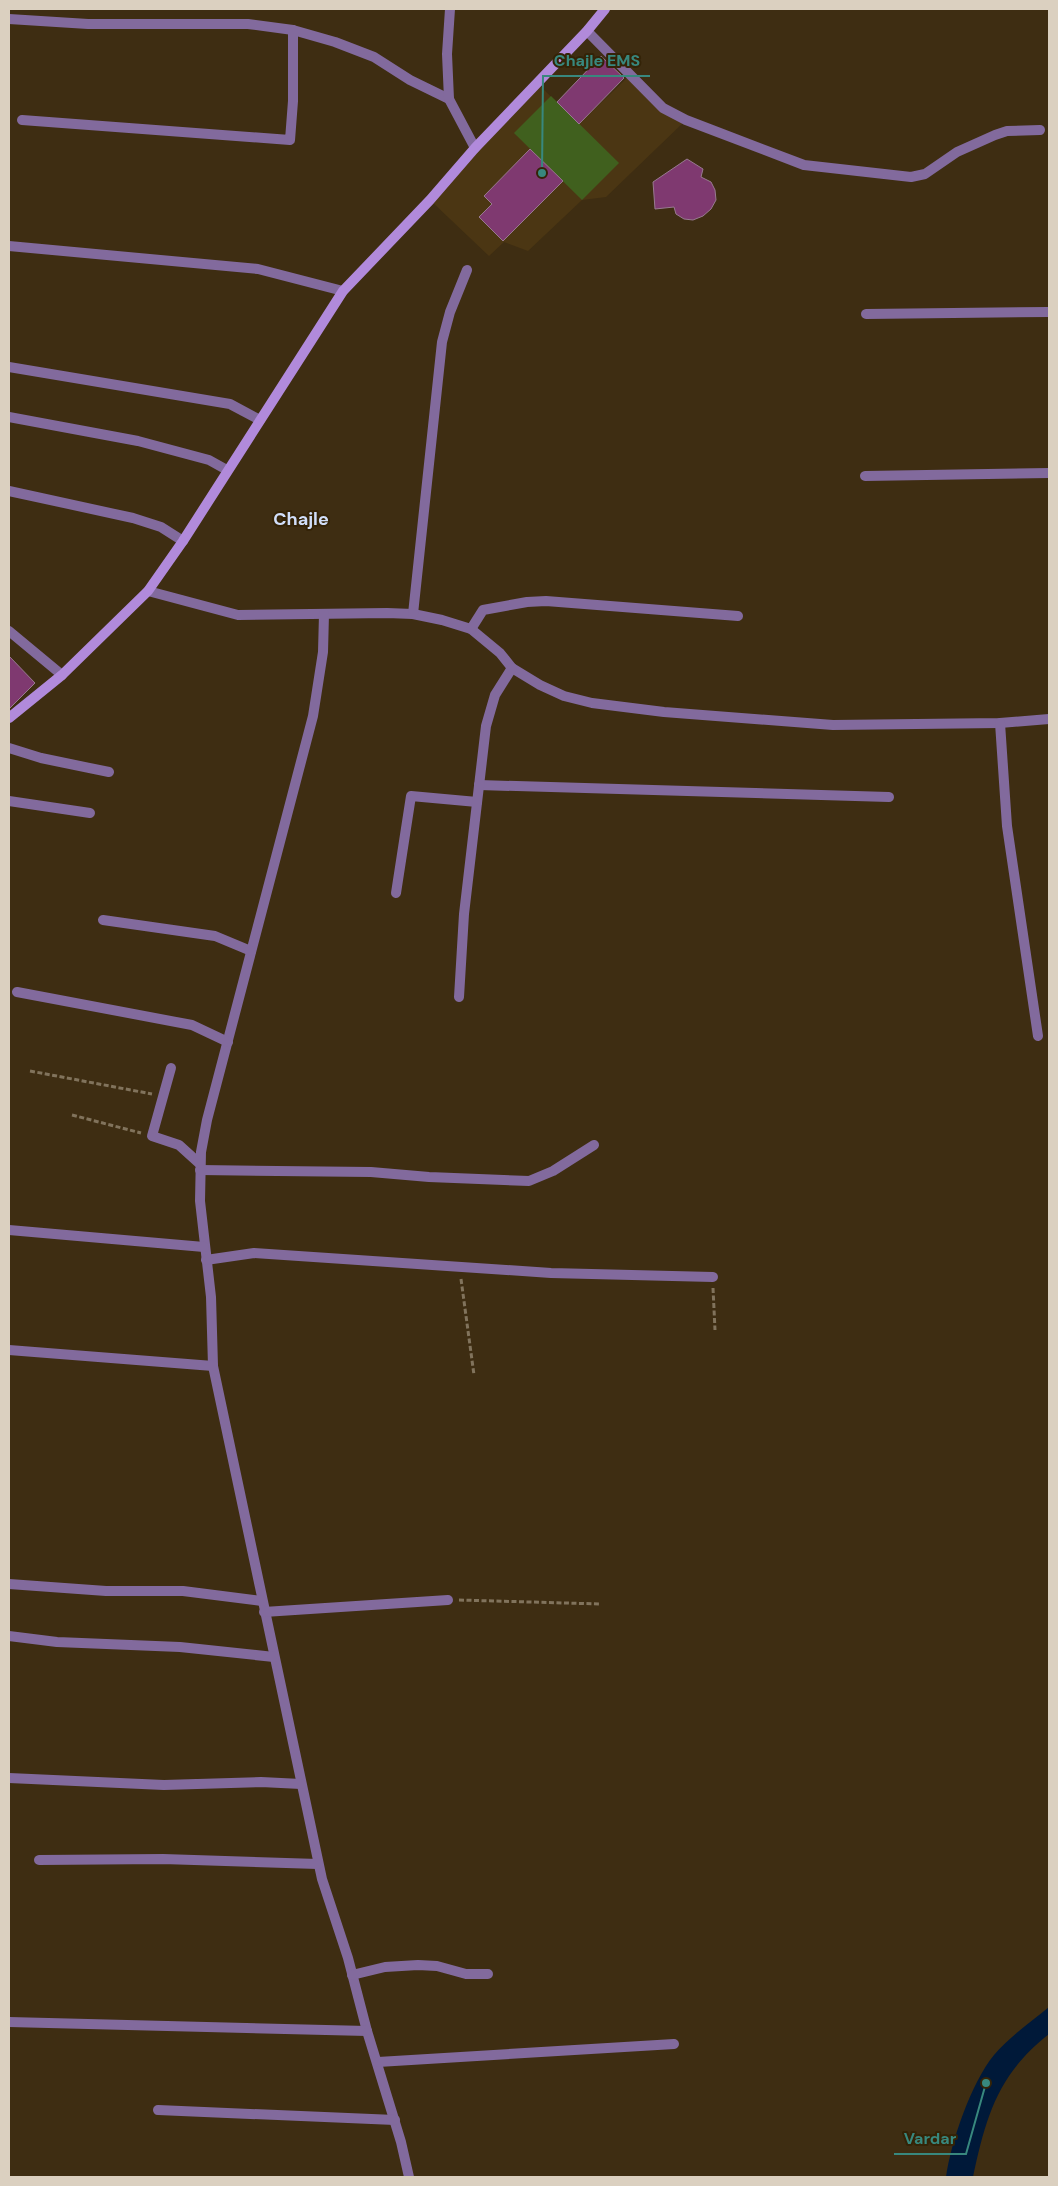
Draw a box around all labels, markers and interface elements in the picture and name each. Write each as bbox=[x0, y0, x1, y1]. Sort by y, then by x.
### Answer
callout: Chajle EMS bbox=[543, 45, 650, 76]
text: Chajle EMS bbox=[554, 50, 640, 71]
district label: Chajle bbox=[273, 507, 329, 531]
callout: Vardar bbox=[894, 2123, 966, 2154]
text: Vardar bbox=[904, 2128, 957, 2149]

